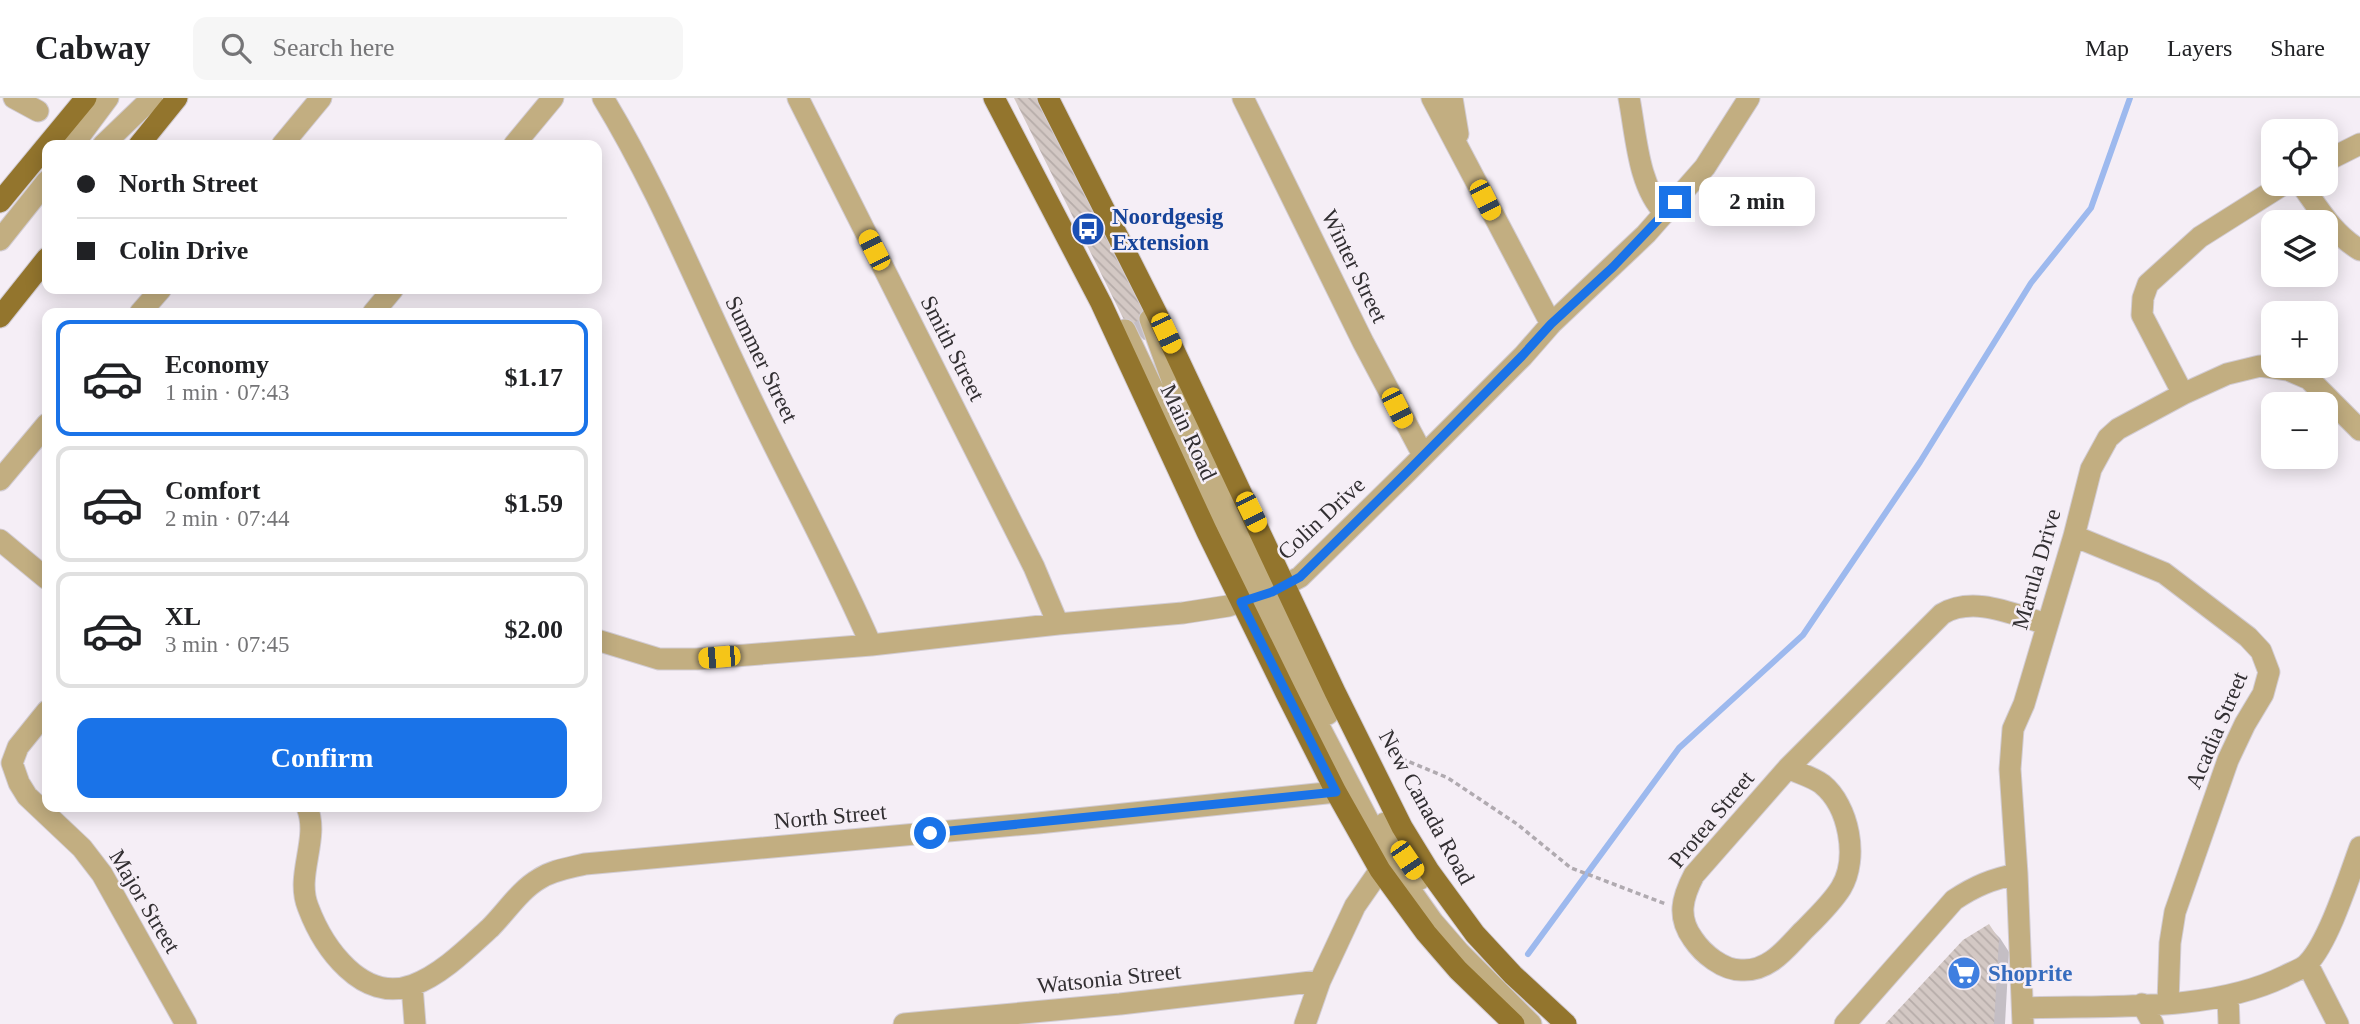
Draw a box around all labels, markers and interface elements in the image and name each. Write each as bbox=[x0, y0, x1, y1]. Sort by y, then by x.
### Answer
search box bbox=[193, 17, 683, 80]
icon: search bbox=[217, 29, 255, 67]
text: Cabway bbox=[35, 30, 151, 66]
text: Search here bbox=[273, 33, 395, 62]
text: Map bbox=[2085, 35, 2129, 61]
text: Layers bbox=[2167, 35, 2232, 61]
text: Share bbox=[2270, 35, 2325, 61]
map controls bbox=[2261, 119, 2338, 469]
button: locate bbox=[2261, 119, 2338, 196]
text: North Street bbox=[119, 169, 258, 198]
car bbox=[1467, 177, 1504, 223]
callout: 2 min bbox=[1700, 178, 1815, 226]
route end bbox=[1659, 186, 1691, 218]
text: 2 min bbox=[1729, 189, 1785, 214]
place label: Noordgesig Extension bbox=[1112, 204, 1224, 255]
street label: Winter Street bbox=[1316, 206, 1393, 327]
bus stop icon: Noordgesig Extension bbox=[1069, 210, 1107, 248]
button: layers bbox=[2261, 210, 2338, 287]
car bbox=[856, 227, 893, 273]
text: Colin Drive bbox=[119, 236, 248, 265]
street label: Summer Street bbox=[720, 292, 803, 427]
street label: Smith Street bbox=[915, 292, 990, 405]
button: + bbox=[2261, 301, 2338, 378]
car bbox=[1148, 310, 1185, 356]
icon: car bbox=[81, 347, 144, 410]
text: Economy bbox=[165, 350, 269, 379]
text: $1.17 bbox=[505, 363, 563, 392]
text: 1 min · 07:43 bbox=[165, 380, 290, 405]
street label: Main Road bbox=[1155, 380, 1222, 485]
car bbox=[1379, 385, 1416, 431]
button: − bbox=[2261, 392, 2338, 469]
street label: Colin Drive bbox=[1273, 472, 1370, 565]
icon: car bbox=[81, 473, 144, 536]
text: Comfort bbox=[165, 476, 260, 505]
text: $1.59 bbox=[505, 489, 563, 518]
car bbox=[1233, 489, 1270, 535]
text: 2 min · 07:44 bbox=[165, 506, 290, 531]
street label: Marula Drive bbox=[2007, 506, 2066, 632]
icon: car bbox=[81, 599, 144, 662]
text: XL bbox=[165, 602, 201, 631]
text: $2.00 bbox=[505, 615, 563, 644]
text: 3 min · 07:45 bbox=[165, 632, 290, 657]
car bbox=[698, 645, 741, 669]
street label: Acadia Street bbox=[2181, 667, 2253, 792]
button: Confirm bbox=[77, 718, 567, 798]
street label: New Canada Road bbox=[1374, 726, 1480, 889]
street label: Protea Street bbox=[1664, 766, 1759, 873]
street label: North Street bbox=[773, 799, 888, 834]
route start bbox=[914, 817, 946, 849]
car bbox=[1387, 837, 1428, 883]
street label: Major Street bbox=[104, 845, 185, 958]
supermarket icon: Shoprite bbox=[1945, 954, 1983, 992]
street label: Watsonia Street bbox=[1036, 958, 1183, 998]
place label: Shoprite bbox=[1988, 961, 2072, 986]

